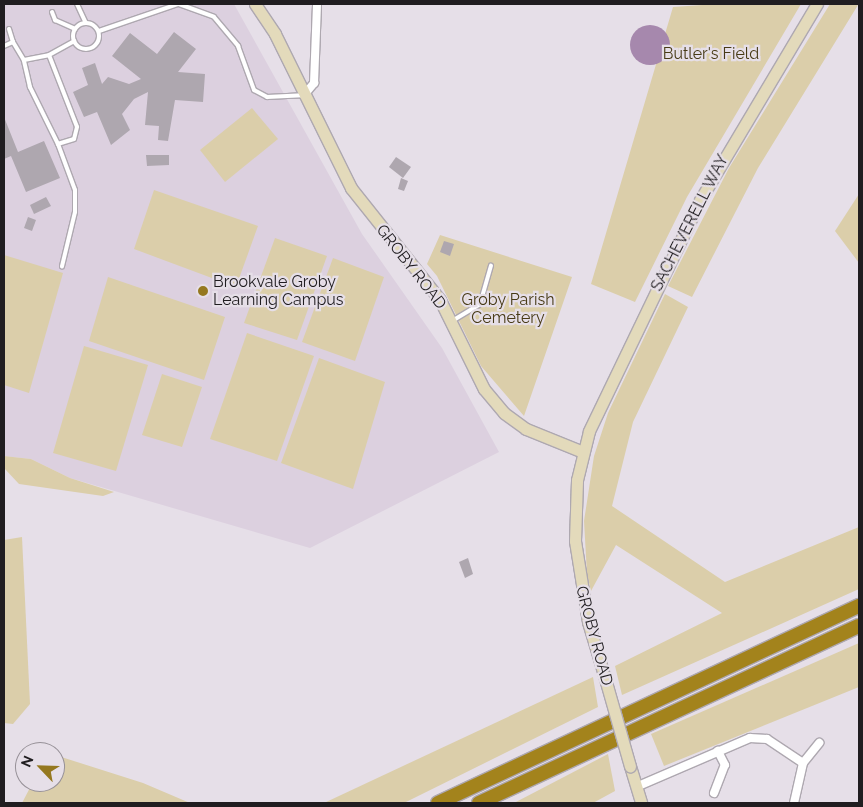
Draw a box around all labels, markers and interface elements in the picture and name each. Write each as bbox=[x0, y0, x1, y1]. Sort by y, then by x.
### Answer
park label: Butler's Field bbox=[663, 44, 759, 64]
street label: SACHEVERELL WAY bbox=[647, 151, 733, 295]
street label: GROBY ROAD bbox=[372, 221, 450, 313]
place label: Brookvale Groby Learning Campus bbox=[213, 272, 343, 310]
marker: Brookvale Groby Learning Campus bbox=[197, 285, 209, 297]
park label: Groby Parish Cemetery bbox=[461, 290, 555, 328]
street label: GROBY ROAD bbox=[571, 584, 617, 688]
north arrow bbox=[15, 742, 65, 792]
text: N bbox=[18, 753, 37, 769]

